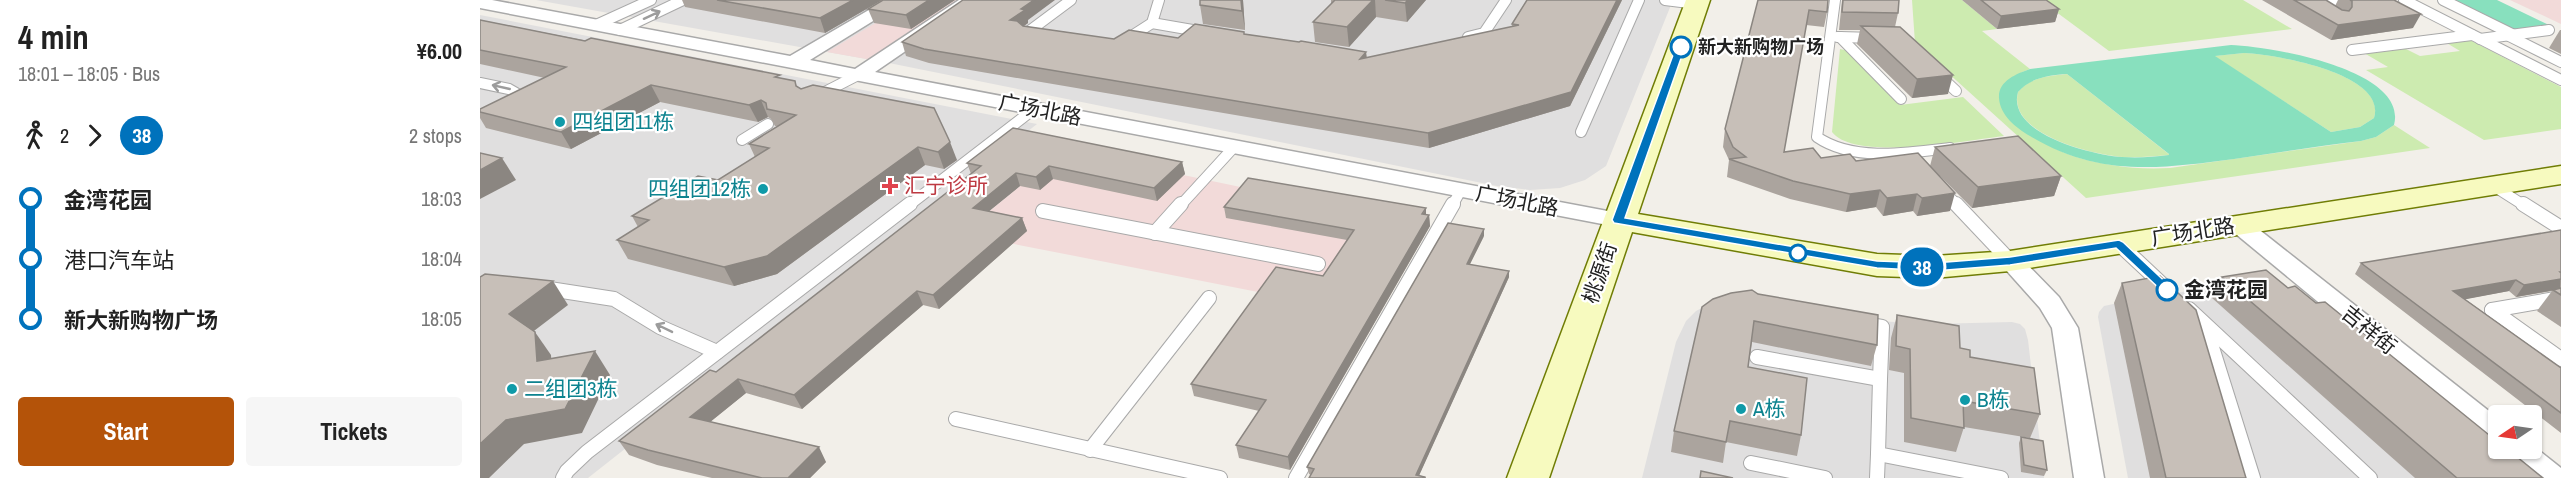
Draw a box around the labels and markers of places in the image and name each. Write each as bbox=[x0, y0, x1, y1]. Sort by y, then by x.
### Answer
place label: 新大新购物广场 bbox=[1698, 34, 1824, 59]
marker: 新大新购物广场 bbox=[1670, 36, 1692, 58]
place label: 四组团11栋 bbox=[572, 107, 674, 136]
marker: 四组团11栋 bbox=[553, 115, 567, 129]
place label: 汇宁诊所 bbox=[904, 171, 988, 200]
place label: 四组团12栋 bbox=[648, 174, 751, 203]
marker: 汇宁诊所 bbox=[881, 177, 899, 195]
marker: 四组团12栋 bbox=[756, 182, 770, 196]
unlabelled marker bbox=[1789, 244, 1807, 262]
place label: 金湾花园 bbox=[2184, 275, 2268, 304]
marker: 金湾花园 bbox=[2156, 279, 2178, 301]
place label: 二组团3栋 bbox=[524, 374, 618, 403]
marker: 二组团3栋 bbox=[505, 382, 519, 396]
place label: B栋 bbox=[1977, 385, 2010, 414]
marker: B栋 bbox=[1958, 393, 1972, 407]
place label: A栋 bbox=[1752, 394, 1786, 423]
marker: A栋 bbox=[1734, 402, 1748, 416]

